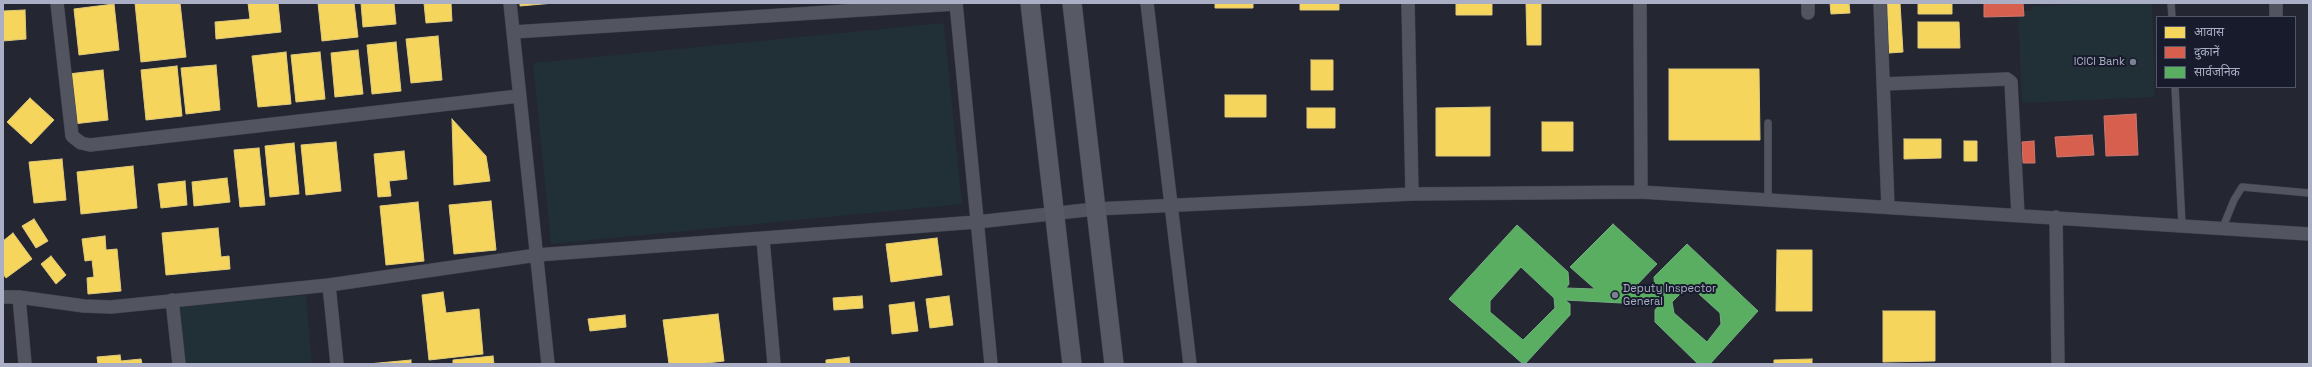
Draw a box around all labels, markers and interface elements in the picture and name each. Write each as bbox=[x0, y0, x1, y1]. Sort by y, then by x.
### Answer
legend bbox=[2156, 16, 2296, 88]
text: आवास bbox=[2194, 24, 2224, 40]
text: दुकानें bbox=[2194, 44, 2219, 60]
place label: ICICI Bank bbox=[2074, 55, 2125, 69]
marker: ICICI Bank bbox=[2128, 57, 2138, 67]
text: सार्वजनिक bbox=[2194, 64, 2240, 80]
place label: Deputy Inspector General bbox=[1623, 282, 1716, 308]
marker: Deputy Inspector General bbox=[1610, 290, 1620, 300]

